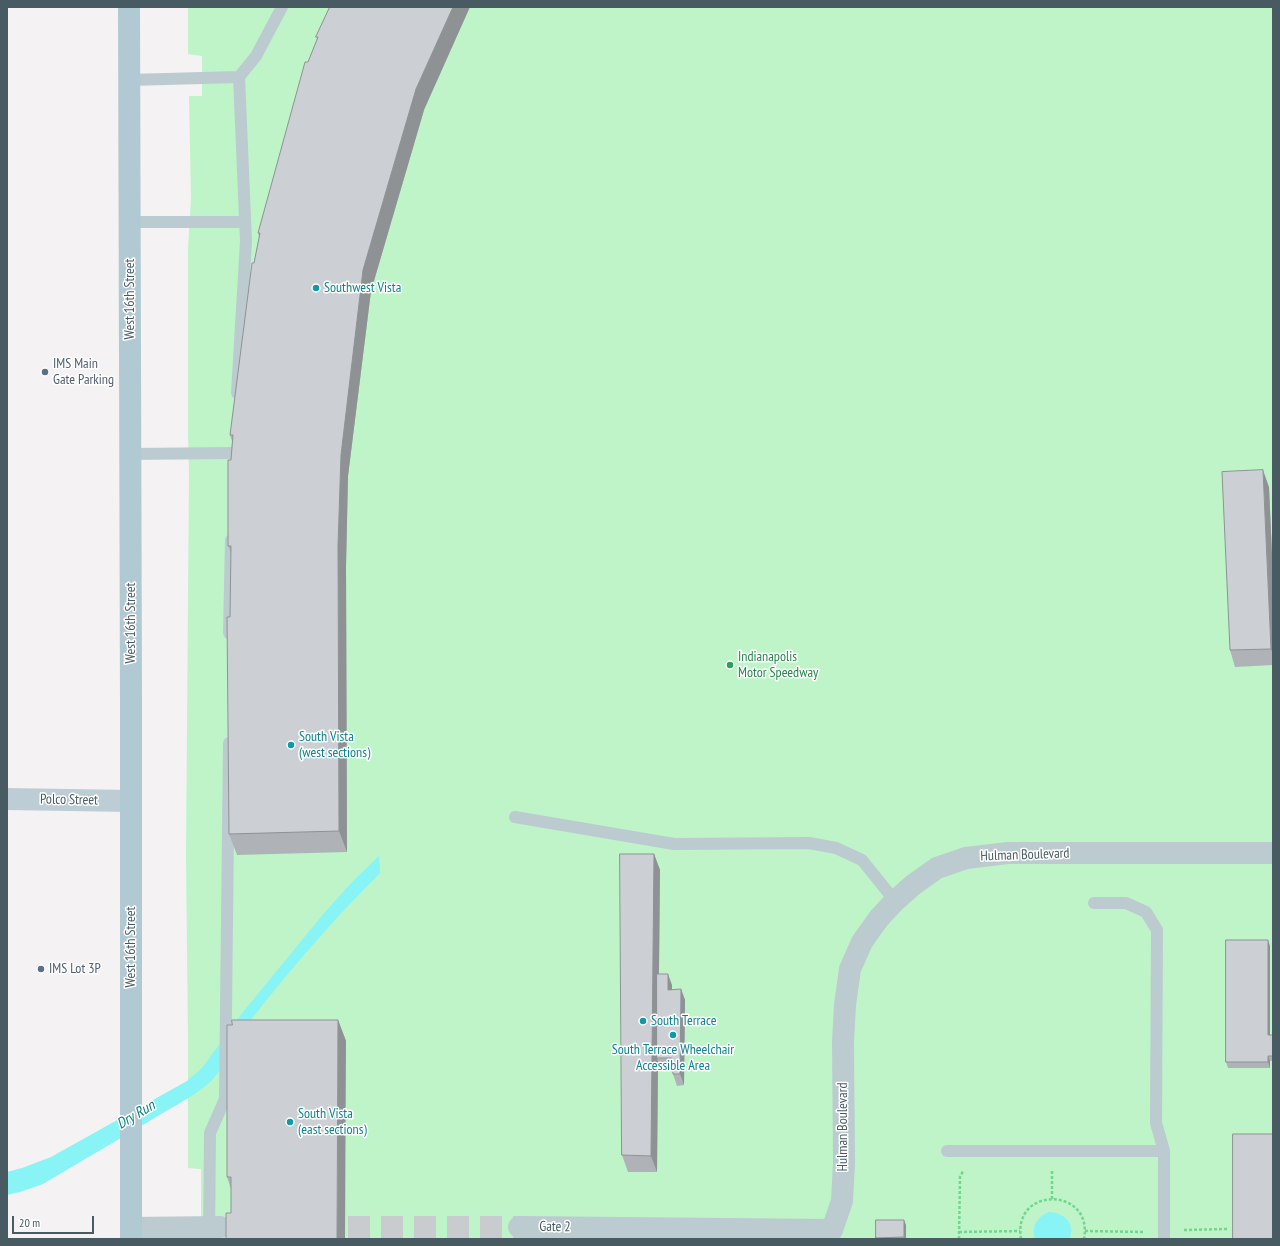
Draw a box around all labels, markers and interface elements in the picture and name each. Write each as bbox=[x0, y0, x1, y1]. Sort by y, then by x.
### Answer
street label: West 16th Street bbox=[122, 259, 138, 339]
place label: Southwest Vista bbox=[324, 280, 401, 296]
marker: Southwest Vista bbox=[311, 283, 321, 293]
place label: IMS Main Gate Parking bbox=[53, 356, 114, 388]
marker: IMS Main Gate Parking bbox=[40, 367, 50, 377]
street label: West 16th Street bbox=[123, 583, 139, 663]
place label: Indianapolis Motor Speedway bbox=[738, 649, 818, 682]
marker: Indianapolis Motor Speedway bbox=[725, 660, 735, 670]
place label: South Vista (west sections) bbox=[299, 729, 370, 762]
marker: South Vista (west sections) bbox=[286, 740, 296, 750]
street label: Polco Street bbox=[40, 791, 98, 809]
street label: Hulman Boulevard bbox=[980, 845, 1070, 865]
street label: West 16th Street bbox=[123, 907, 139, 987]
place label: IMS Lot 3P bbox=[49, 961, 101, 977]
marker: IMS Lot 3P bbox=[36, 964, 46, 974]
place label: South Terrace bbox=[651, 1013, 716, 1029]
marker: South Terrace bbox=[638, 1016, 648, 1026]
marker: South Terrace Wheelchair Accessible Area bbox=[668, 1030, 678, 1040]
place label: South Terrace Wheelchair Accessible Area bbox=[612, 1042, 734, 1074]
street label: Hulman Boulevard bbox=[835, 1082, 851, 1172]
water label: Dry Run bbox=[114, 1097, 158, 1133]
place label: South Vista (east sections) bbox=[298, 1106, 367, 1138]
marker: South Vista (east sections) bbox=[285, 1117, 295, 1127]
scale bar bbox=[14, 1208, 96, 1234]
text: 20 m bbox=[19, 1215, 40, 1230]
street label: Gate 2 bbox=[539, 1218, 571, 1236]

